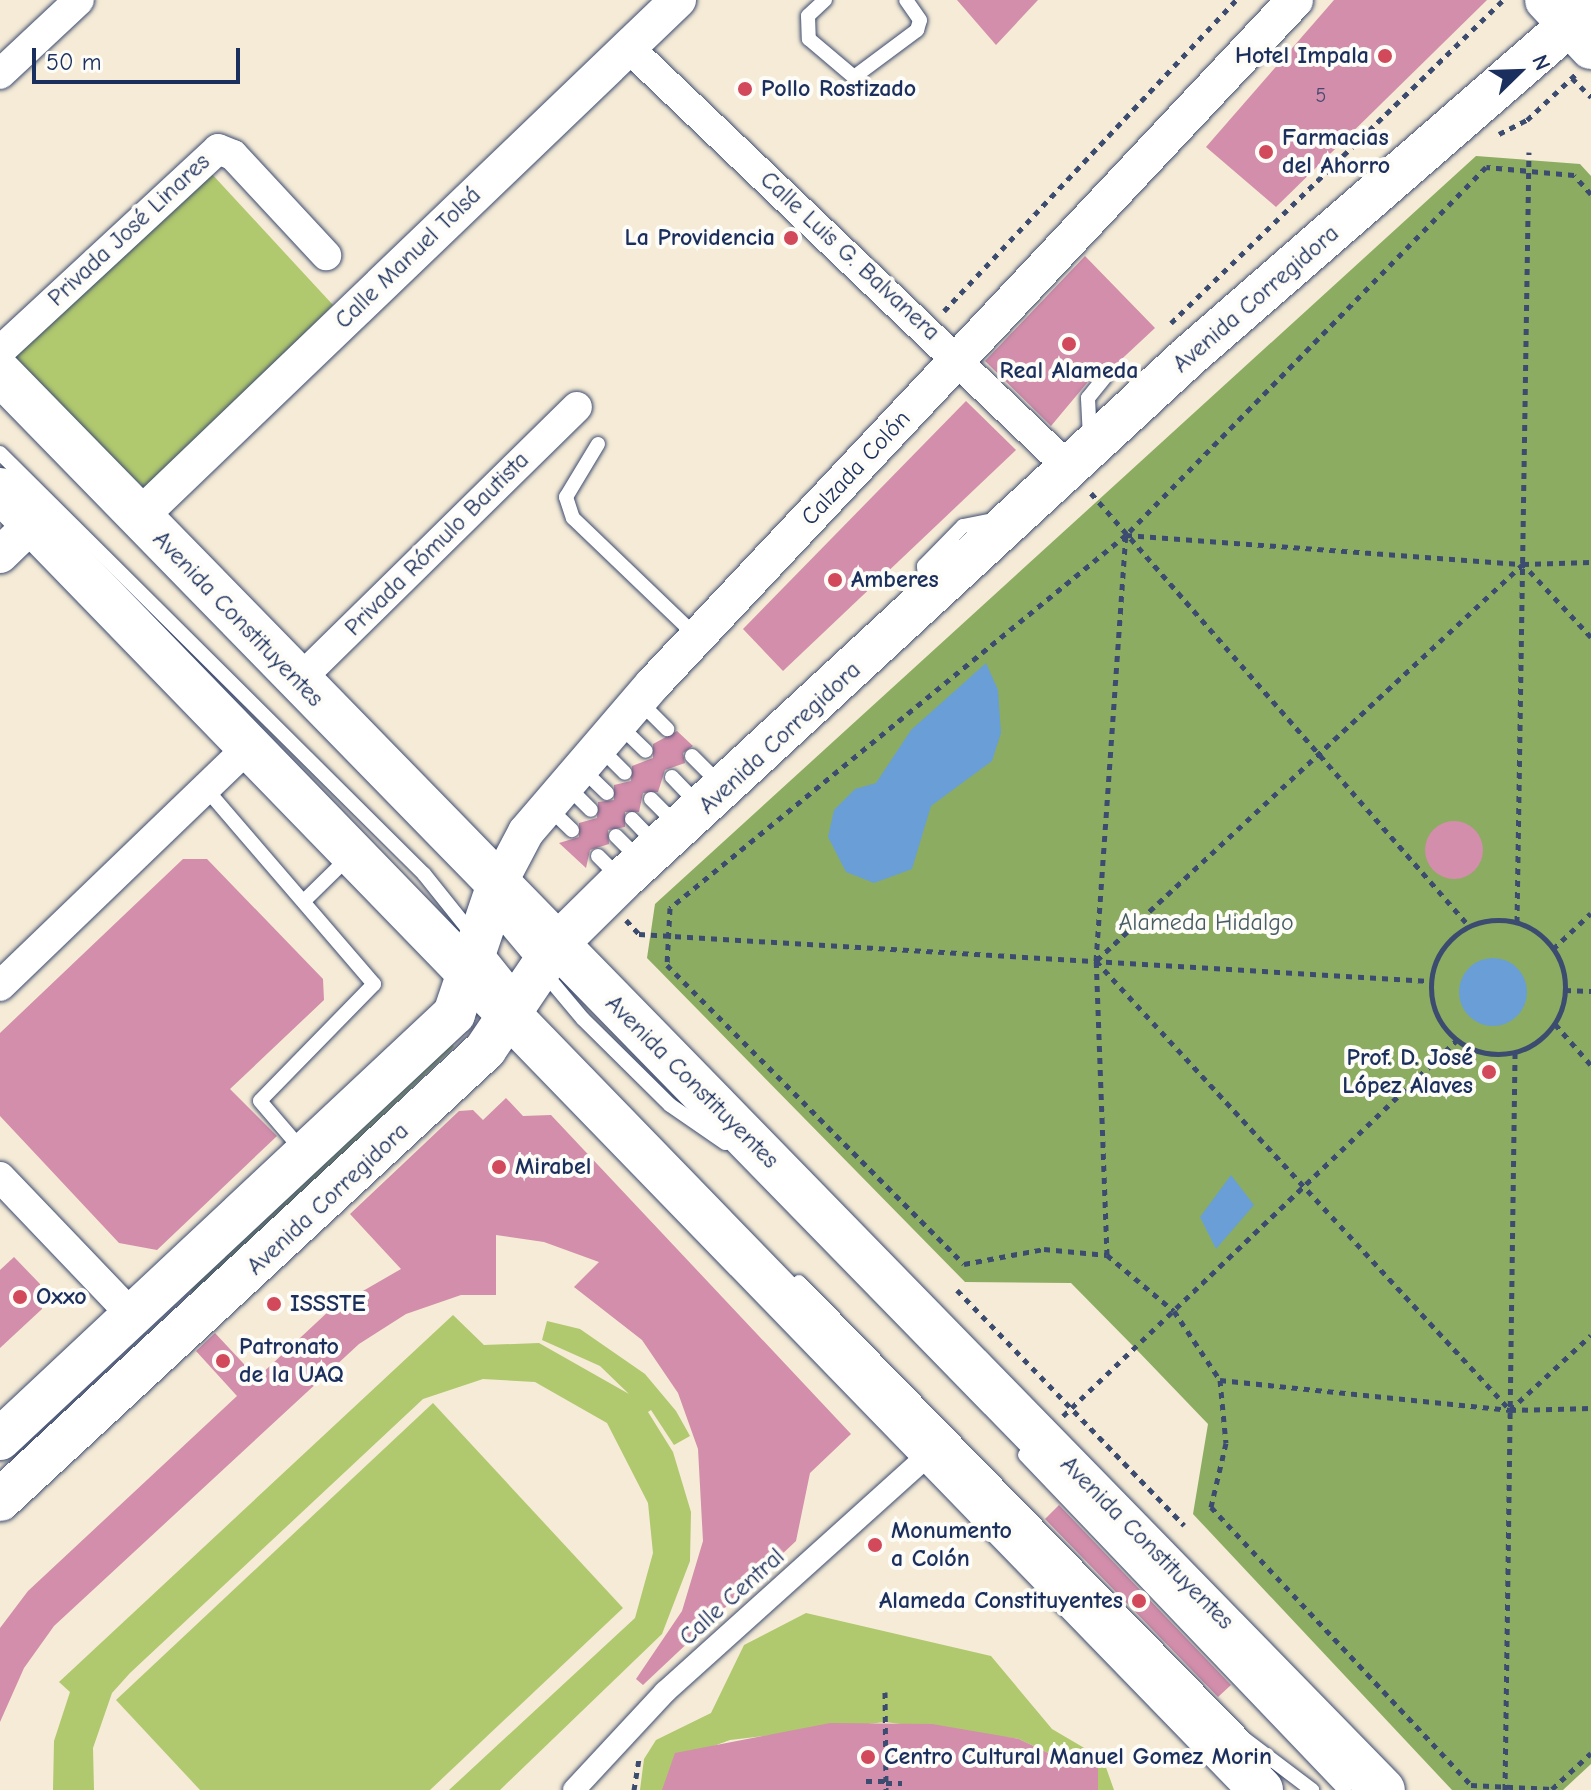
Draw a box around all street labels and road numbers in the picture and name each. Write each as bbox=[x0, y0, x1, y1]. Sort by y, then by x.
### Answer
street label: Privada José Linares bbox=[42, 147, 216, 313]
street label: Calle Luis G. Balvanera bbox=[754, 165, 946, 347]
street label: Calle Manuel Tolsá bbox=[329, 181, 487, 335]
street label: Avenida Corregidora bbox=[1167, 219, 1345, 379]
street label: Calzada Colón bbox=[796, 405, 916, 531]
street label: Privada Rómulo Bautista bbox=[339, 446, 535, 642]
street label: Avenida Constituyentes bbox=[147, 525, 329, 713]
street label: Avenida Corregidora bbox=[693, 656, 867, 820]
street label: Avenida Constituyentes bbox=[599, 989, 785, 1175]
street label: Avenida Corregidora bbox=[241, 1117, 415, 1281]
street label: Avenida Constituyentes bbox=[1054, 1450, 1240, 1636]
street label: Calle Central bbox=[674, 1542, 790, 1652]

